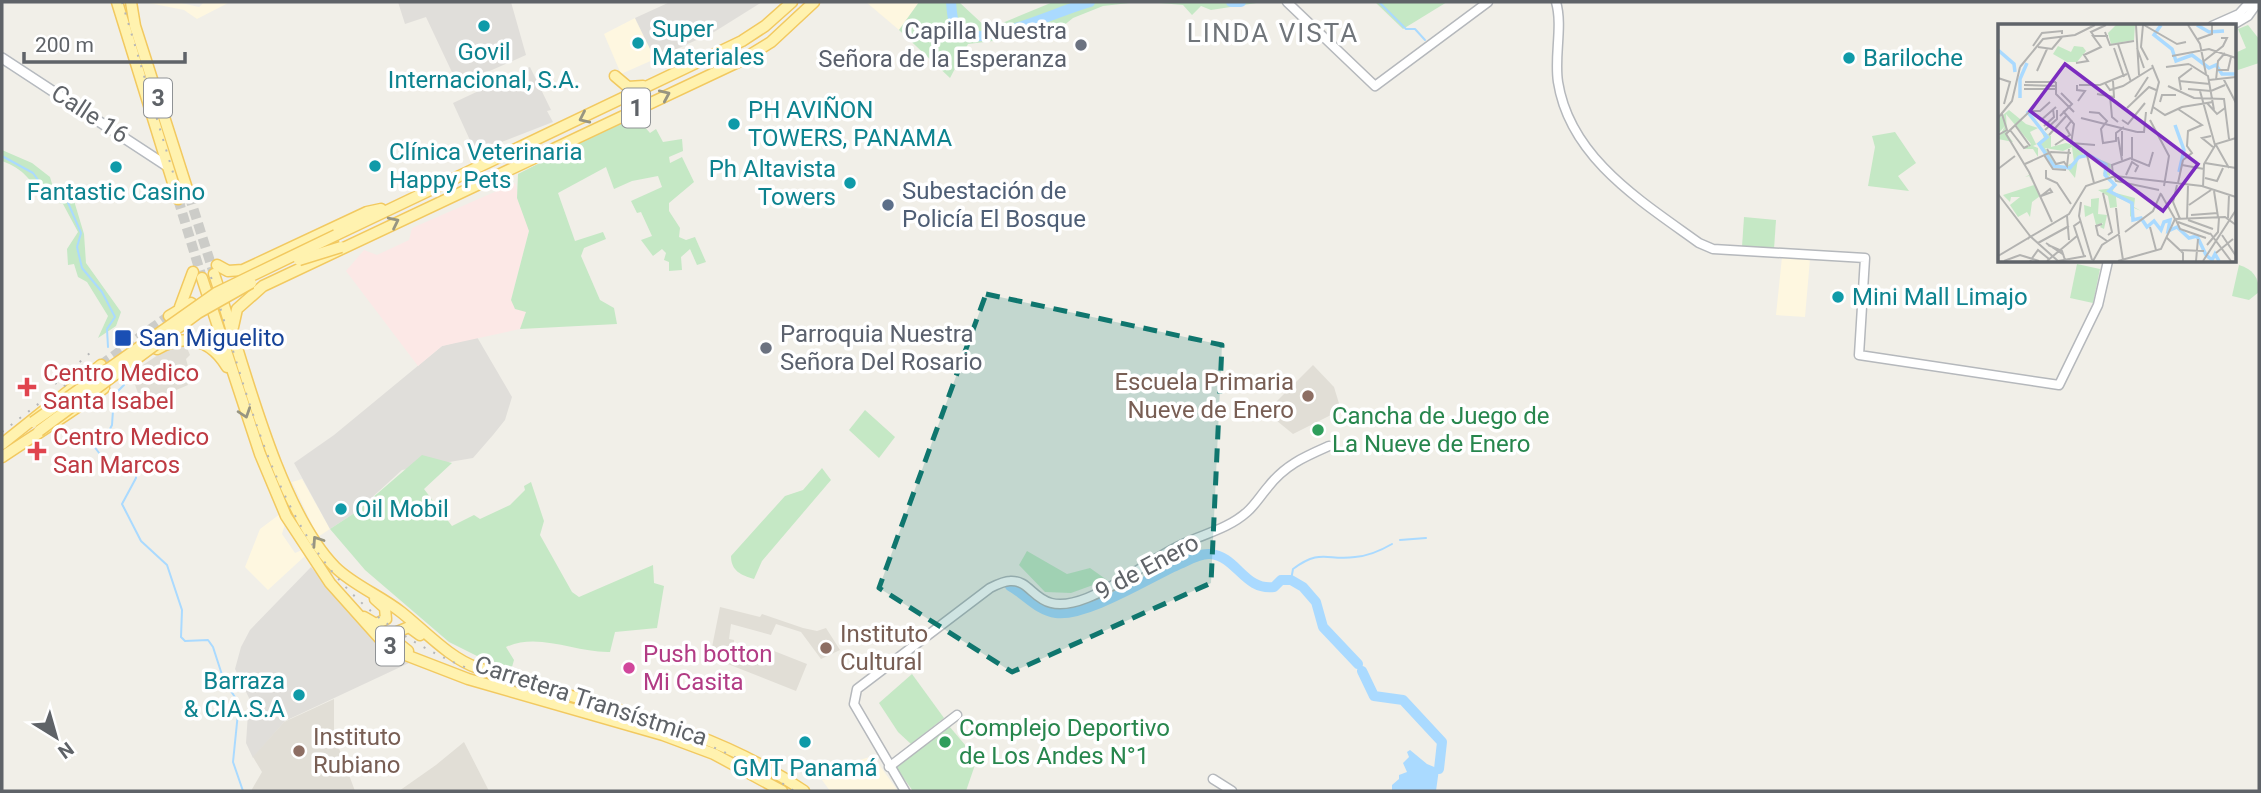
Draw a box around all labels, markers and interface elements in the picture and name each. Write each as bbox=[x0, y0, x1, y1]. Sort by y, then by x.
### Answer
place label: Super Materiales bbox=[652, 15, 765, 71]
place label: Capilla Nuestra Señora de la Esperanza bbox=[818, 17, 1067, 73]
marker: Govil Internacional, S.A. bbox=[476, 18, 492, 34]
district label: LINDA VISTA bbox=[1187, 18, 1359, 48]
scale bar bbox=[24, 21, 186, 65]
inset map bbox=[1998, 24, 2236, 262]
text: 200 m bbox=[35, 33, 94, 57]
marker: Super Materiales bbox=[630, 35, 646, 51]
marker: Capilla Nuestra Señora de la Esperanza bbox=[1073, 37, 1089, 53]
place label: Govil Internacional, S.A. bbox=[388, 38, 580, 94]
place label: Bariloche bbox=[1863, 44, 1963, 72]
marker: Bariloche bbox=[1841, 50, 1857, 66]
road number: 3 bbox=[144, 78, 172, 118]
street label: Calle 16 bbox=[46, 79, 134, 149]
road number: 1 bbox=[622, 88, 650, 128]
one-way arrow bbox=[657, 89, 670, 103]
place label: PH AVIÑON TOWERS, PANAMA bbox=[748, 96, 952, 152]
one-way arrow bbox=[579, 110, 591, 124]
marker: PH AVIÑON TOWERS, PANAMA bbox=[726, 116, 742, 132]
place label: Clínica Veterinaria Happy Pets bbox=[389, 138, 582, 194]
place label: Ph Altavista Towers bbox=[709, 155, 836, 211]
marker: Clínica Veterinaria Happy Pets bbox=[367, 158, 383, 174]
marker: Fantastic Casino bbox=[108, 159, 124, 175]
marker: Ph Altavista Towers bbox=[842, 175, 858, 191]
place label: Subestación de Policía El Bosque bbox=[902, 177, 1086, 233]
place label: Fantastic Casino bbox=[27, 178, 205, 206]
marker: Subestación de Policía El Bosque bbox=[880, 197, 896, 213]
one-way arrow bbox=[387, 216, 399, 230]
place label: Mini Mall Limajo bbox=[1852, 283, 2028, 311]
marker: Mini Mall Limajo bbox=[1830, 289, 1846, 305]
place label: Parroquia Nuestra Señora Del Rosario bbox=[780, 320, 982, 376]
place label: San Miguelito bbox=[139, 324, 285, 352]
marker: San Miguelito bbox=[113, 328, 133, 348]
marker: Parroquia Nuestra Señora Del Rosario bbox=[758, 340, 774, 356]
place label: Centro Medico Santa Isabel bbox=[43, 359, 199, 415]
place label: Escuela Primaria Nueve de Enero bbox=[1114, 368, 1294, 424]
marker: Centro Medico Santa Isabel bbox=[17, 377, 37, 397]
marker: Escuela Primaria Nueve de Enero bbox=[1300, 388, 1316, 404]
place label: Cancha de Juego de La Nueve de Enero bbox=[1332, 402, 1550, 458]
one-way arrow bbox=[237, 406, 251, 418]
marker: Cancha de Juego de La Nueve de Enero bbox=[1310, 422, 1326, 438]
place label: Centro Medico San Marcos bbox=[53, 423, 209, 479]
marker: Centro Medico San Marcos bbox=[27, 441, 47, 461]
place label: Oil Mobil bbox=[355, 495, 449, 523]
marker: Oil Mobil bbox=[333, 501, 349, 517]
street label: 9 de Enero bbox=[1091, 528, 1203, 606]
one-way arrow bbox=[312, 536, 325, 549]
place label: Instituto Cultural bbox=[840, 620, 928, 676]
road number: 3 bbox=[376, 626, 404, 666]
place label: Push botton Mi Casita bbox=[643, 640, 773, 696]
marker: Instituto Cultural bbox=[818, 640, 834, 656]
street label: Carretera Transístmica bbox=[471, 650, 711, 752]
marker: Push botton Mi Casita bbox=[621, 660, 637, 676]
place label: Barraza & CIA.S.A bbox=[184, 667, 285, 723]
marker: Barraza & CIA.S.A bbox=[291, 687, 307, 703]
north arrow bbox=[21, 702, 91, 772]
place label: Complejo Deportivo de Los Andes N°1 bbox=[959, 714, 1170, 770]
place label: Instituto Rubiano bbox=[313, 723, 401, 779]
marker: GMT Panamá bbox=[797, 734, 813, 750]
marker: Complejo Deportivo de Los Andes N°1 bbox=[937, 734, 953, 750]
text: N bbox=[54, 737, 78, 763]
marker: Instituto Rubiano bbox=[291, 743, 307, 759]
place label: GMT Panamá bbox=[732, 754, 878, 782]

